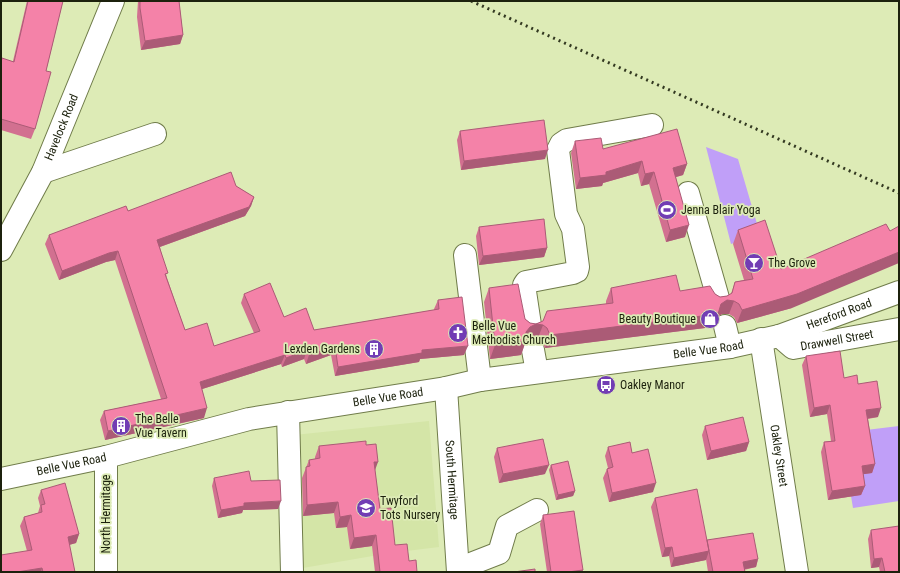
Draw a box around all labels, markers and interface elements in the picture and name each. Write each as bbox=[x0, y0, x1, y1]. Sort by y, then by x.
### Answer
street label: Havelock Road bbox=[42, 92, 81, 162]
sports icon: Jenna Blair Yoga bbox=[656, 199, 678, 221]
place label: Jenna Blair Yoga bbox=[681, 203, 761, 217]
bar icon: The Grove bbox=[743, 252, 765, 274]
place label: The Grove bbox=[768, 256, 816, 270]
street label: Hereford Road bbox=[805, 296, 874, 332]
shop icon: Beauty Boutique bbox=[699, 308, 721, 330]
place label: Beauty Boutique bbox=[619, 312, 696, 326]
place label: Belle Vue Methodist Church bbox=[472, 319, 556, 347]
church icon: Belle Vue Methodist Church bbox=[447, 322, 469, 344]
street label: Drawwell Street bbox=[799, 327, 875, 354]
street label: Belle Vue Road bbox=[672, 337, 745, 361]
building icon: Lexden Gardens bbox=[363, 338, 385, 360]
place label: Lexden Gardens bbox=[284, 342, 360, 356]
bus stop icon: Oakley Manor bbox=[595, 374, 617, 396]
place label: Oakley Manor bbox=[620, 378, 685, 392]
street label: Belle Vue Road bbox=[352, 385, 424, 410]
place label: The Belle Vue Tavern bbox=[135, 412, 187, 440]
building icon: The Belle Vue Tavern bbox=[110, 415, 132, 437]
street label: Oakley Street bbox=[767, 424, 791, 488]
street label: South Hermitage bbox=[442, 440, 462, 520]
street label: Belle Vue Road bbox=[35, 450, 108, 478]
street label: North Hermitage bbox=[99, 474, 113, 553]
place label: Twyford Tots Nursery bbox=[380, 494, 440, 522]
school or university icon: Twyford Tots Nursery bbox=[355, 497, 377, 519]

